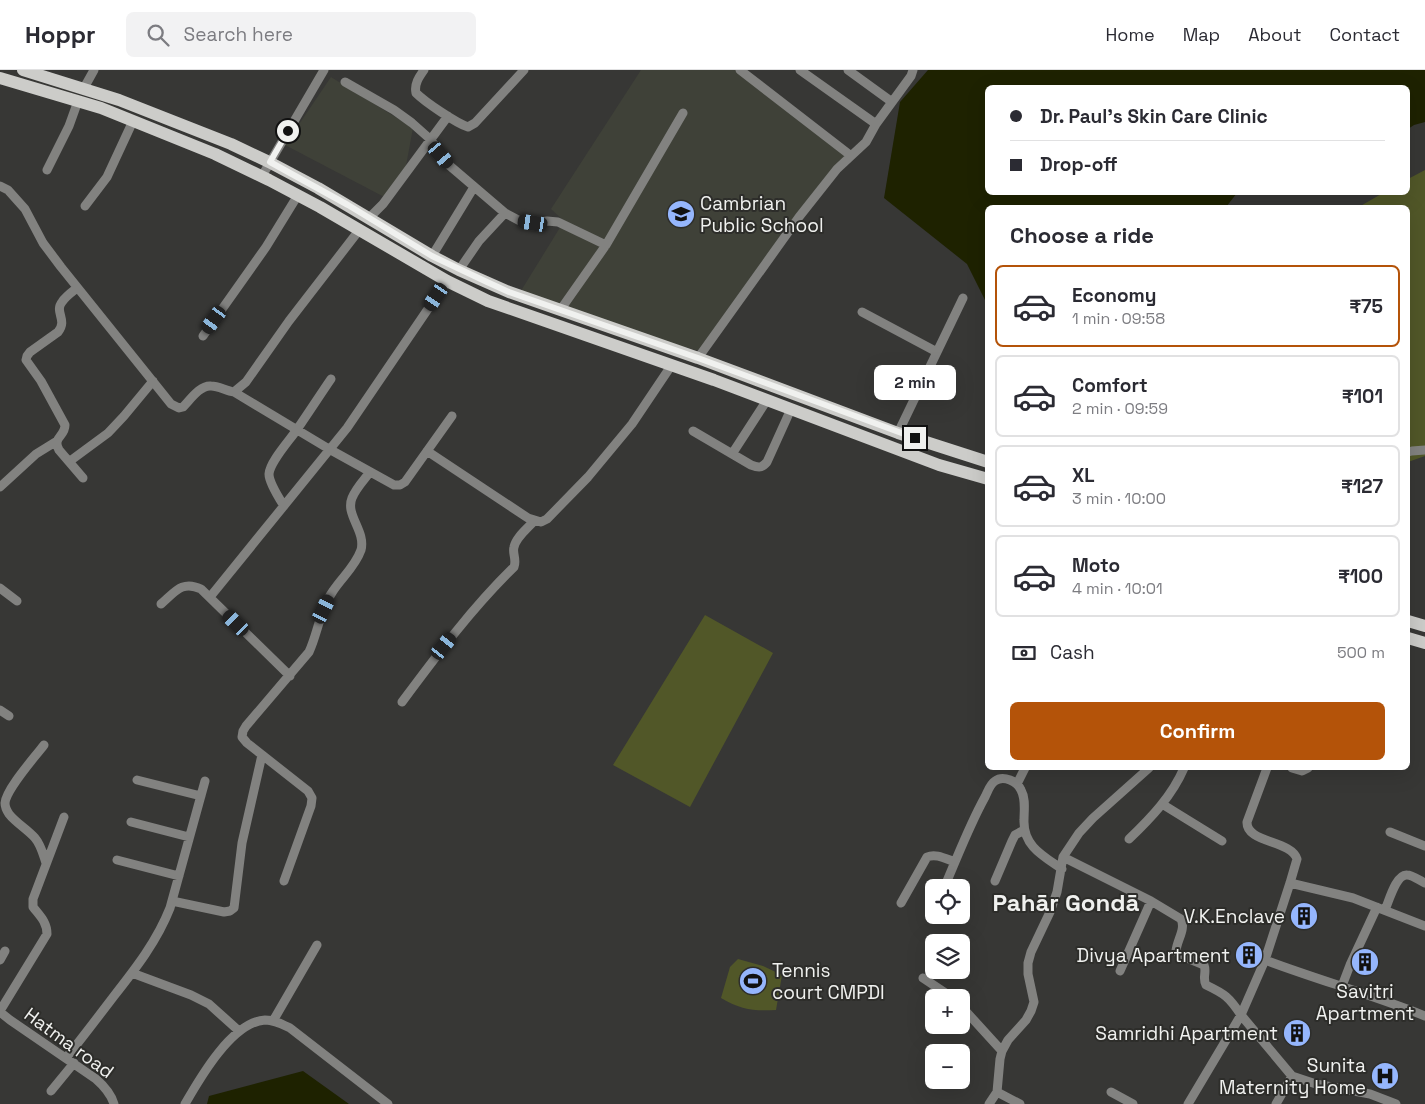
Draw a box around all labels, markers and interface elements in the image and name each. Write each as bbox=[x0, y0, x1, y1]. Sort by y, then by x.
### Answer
search box bbox=[126, 12, 476, 57]
text: Hoppr bbox=[25, 19, 96, 50]
icon: search bbox=[144, 21, 172, 49]
text: Search here bbox=[184, 22, 293, 47]
text: Home bbox=[1106, 23, 1155, 46]
text: Map bbox=[1183, 23, 1220, 46]
text: About bbox=[1248, 23, 1302, 46]
text: Contact bbox=[1330, 23, 1400, 46]
text: Dr. Paul's Skin Care Clinic bbox=[1040, 104, 1268, 129]
route start bbox=[277, 120, 299, 142]
car bbox=[425, 139, 456, 171]
text: Drop-off bbox=[1040, 152, 1118, 177]
place label: Cambrian Public School bbox=[700, 191, 824, 238]
school or university icon: Cambrian Public School bbox=[666, 199, 696, 229]
car bbox=[517, 213, 548, 233]
text: Choose a ride bbox=[1010, 221, 1154, 249]
car bbox=[421, 280, 450, 314]
text: Economy bbox=[1072, 283, 1156, 308]
icon: car bbox=[1012, 284, 1057, 329]
text: ₹75 bbox=[1349, 294, 1383, 319]
car bbox=[199, 303, 228, 337]
text: 1 min · 09:58 bbox=[1072, 308, 1165, 329]
callout: 2 min bbox=[874, 366, 956, 400]
text: 2 min bbox=[894, 372, 936, 393]
text: Comfort bbox=[1072, 373, 1148, 398]
icon: car bbox=[1012, 374, 1057, 419]
text: ₹101 bbox=[1342, 384, 1383, 409]
text: 2 min · 09:59 bbox=[1072, 398, 1168, 419]
route end bbox=[904, 427, 926, 449]
text: XL bbox=[1072, 463, 1095, 488]
icon: car bbox=[1012, 464, 1057, 509]
text: ₹127 bbox=[1341, 474, 1383, 499]
text: 3 min · 10:00 bbox=[1072, 488, 1166, 509]
text: Moto bbox=[1072, 553, 1120, 578]
icon: car bbox=[1012, 554, 1057, 599]
text: ₹100 bbox=[1338, 564, 1383, 589]
text: 4 min · 10:01 bbox=[1072, 578, 1163, 599]
car bbox=[310, 592, 337, 626]
car bbox=[219, 607, 252, 639]
car bbox=[428, 630, 459, 662]
icon: cash bbox=[1010, 639, 1038, 667]
text: Cash bbox=[1050, 640, 1095, 665]
text: 500 m bbox=[1337, 642, 1385, 663]
button: Confirm bbox=[1010, 702, 1385, 760]
map controls bbox=[925, 879, 970, 1089]
button: locate bbox=[925, 879, 970, 924]
district label: Pahār Gondā bbox=[993, 887, 1140, 918]
building icon: V.K.Enclave bbox=[1289, 901, 1319, 931]
place label: V.K.Enclave bbox=[1184, 904, 1285, 929]
button: layers bbox=[925, 934, 970, 979]
building icon: Divya Apartment bbox=[1234, 940, 1264, 970]
place label: Divya Apartment bbox=[1077, 943, 1230, 968]
building icon: Savitri Apartment bbox=[1350, 947, 1380, 977]
place label: Tennis court CMPDI bbox=[772, 958, 885, 1005]
sports icon: Tennis court CMPDI bbox=[738, 966, 768, 996]
place label: Savitri Apartment bbox=[1316, 979, 1414, 1026]
button: + bbox=[925, 989, 970, 1034]
street label: Hatma road bbox=[19, 1002, 119, 1084]
building icon: Samridhi Apartment bbox=[1282, 1018, 1312, 1048]
place label: Samridhi Apartment bbox=[1095, 1021, 1278, 1046]
button: − bbox=[925, 1044, 970, 1089]
place label: Sunita Maternity Home bbox=[1219, 1053, 1366, 1100]
hospital icon: Sunita Maternity Home bbox=[1370, 1061, 1400, 1091]

